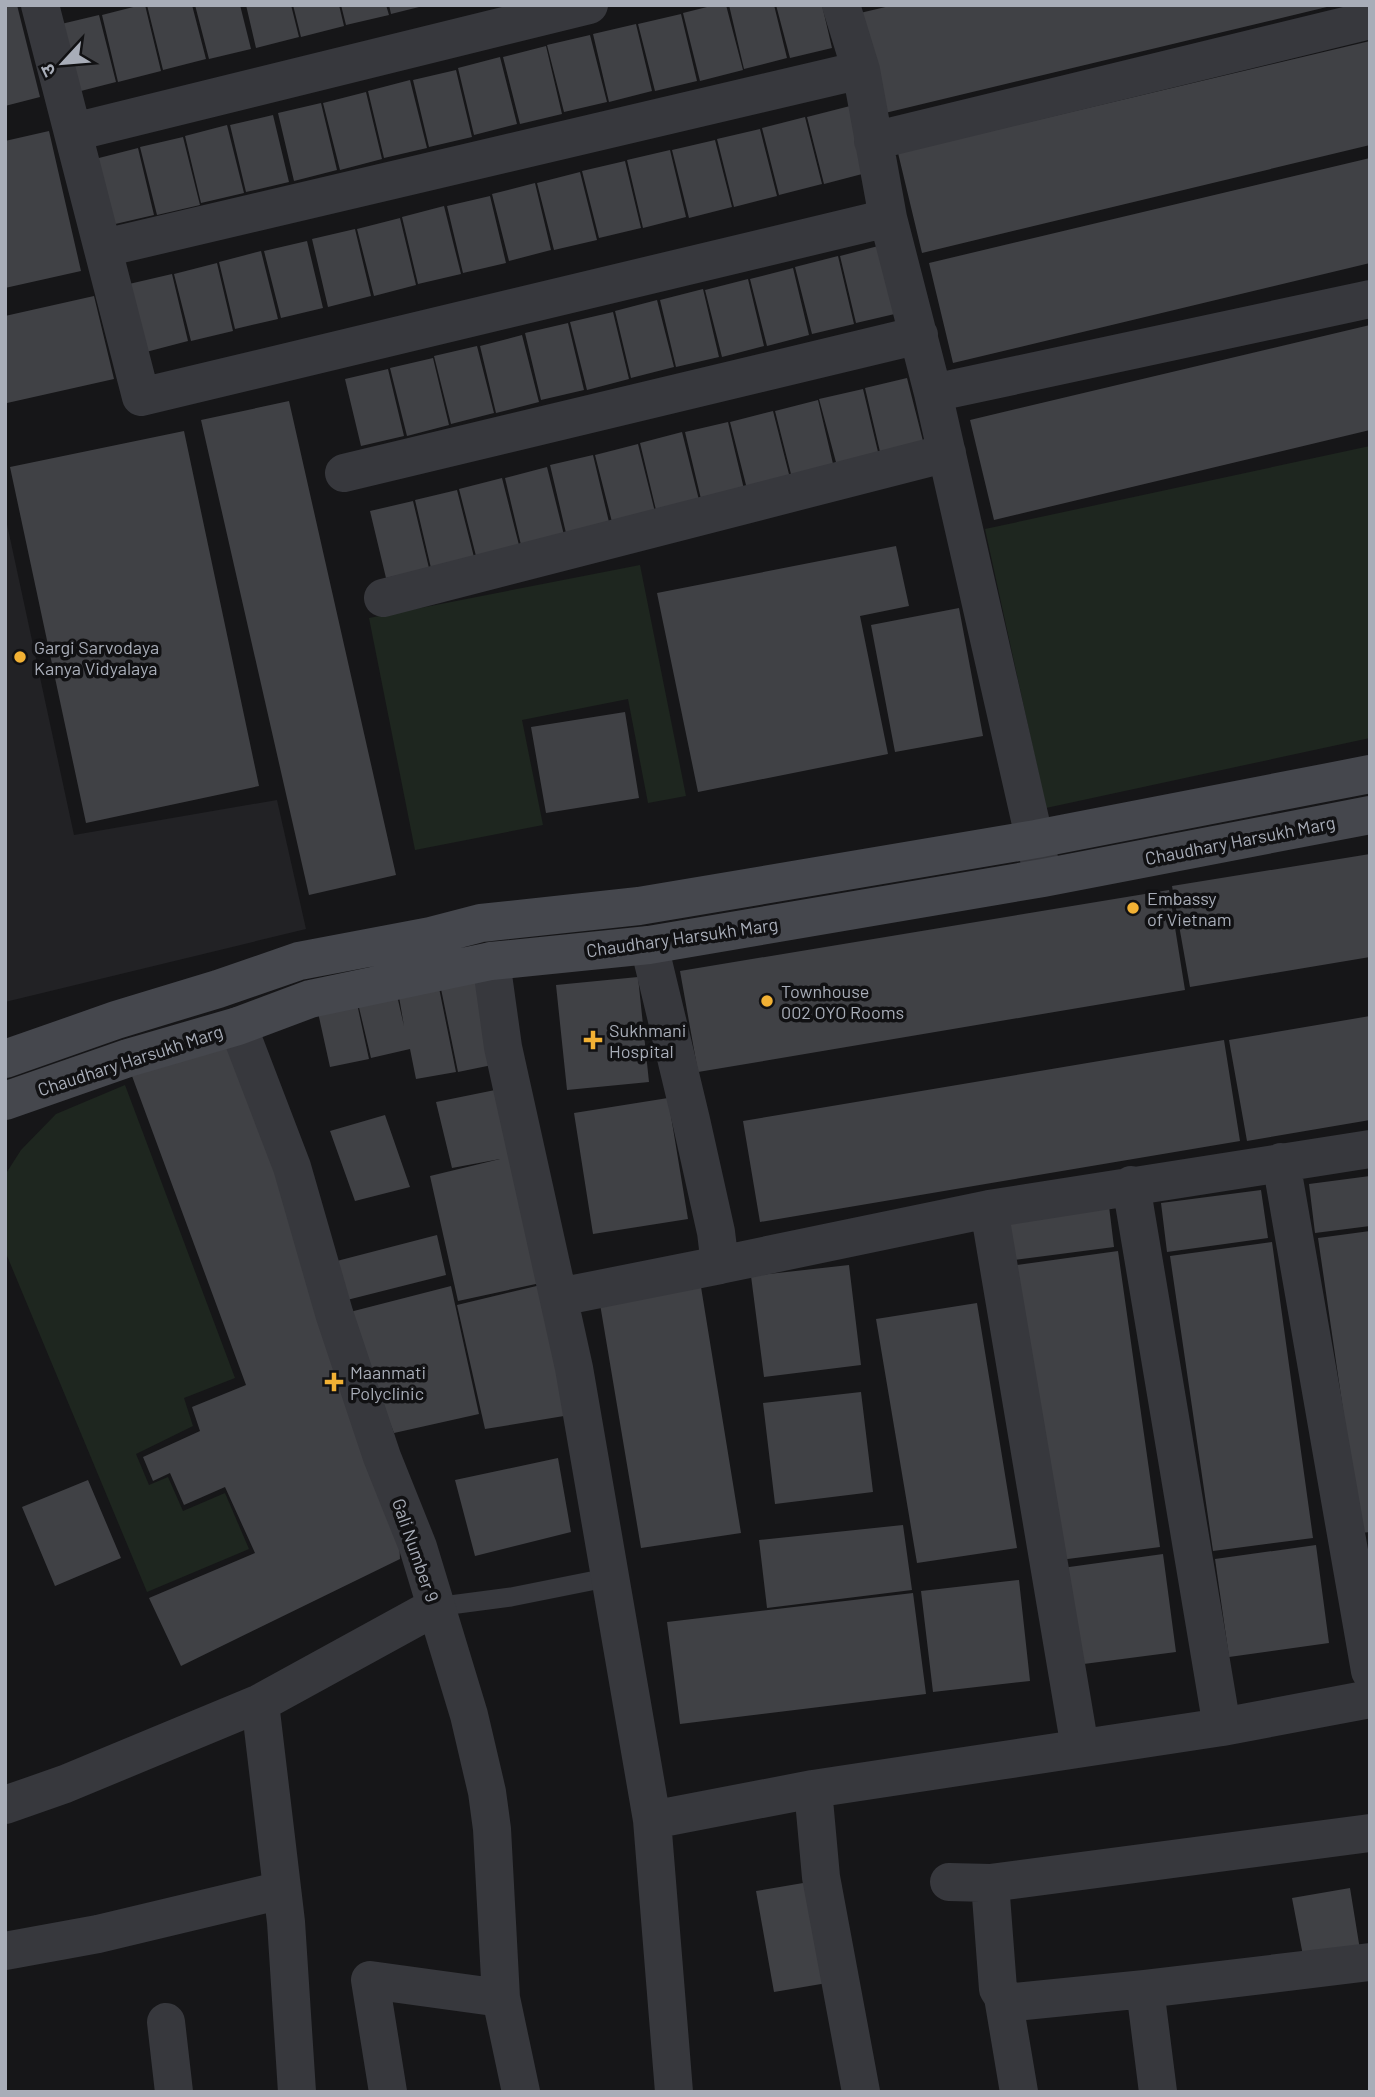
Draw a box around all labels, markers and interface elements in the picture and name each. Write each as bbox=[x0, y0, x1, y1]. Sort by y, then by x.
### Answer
north arrow bbox=[28, 28, 98, 98]
text: उ bbox=[34, 60, 60, 81]
place label: Gargi Sarvodaya Kanya Vidyalaya bbox=[34, 636, 159, 679]
marker: Gargi Sarvodaya Kanya Vidyalaya bbox=[12, 649, 28, 665]
street label: Chaudhary Harsukh Marg bbox=[1143, 811, 1337, 869]
place label: Embassy of Vietnam bbox=[1147, 887, 1232, 930]
marker: Embassy of Vietnam bbox=[1125, 900, 1141, 916]
street label: Chaudhary Harsukh Marg bbox=[585, 913, 779, 961]
place label: Townhouse 002 OYO Rooms bbox=[781, 980, 904, 1023]
marker: Townhouse 002 OYO Rooms bbox=[759, 993, 775, 1009]
place label: Sukhmani Hospital bbox=[609, 1019, 686, 1062]
street label: Chaudhary Harsukh Marg bbox=[35, 1020, 225, 1100]
marker: Sukhmani Hospital bbox=[583, 1030, 603, 1050]
place label: Maanmati Polyclinic bbox=[350, 1361, 426, 1404]
marker: Maanmati Polyclinic bbox=[324, 1372, 344, 1392]
street label: Gali Number 9 bbox=[388, 1495, 444, 1605]

